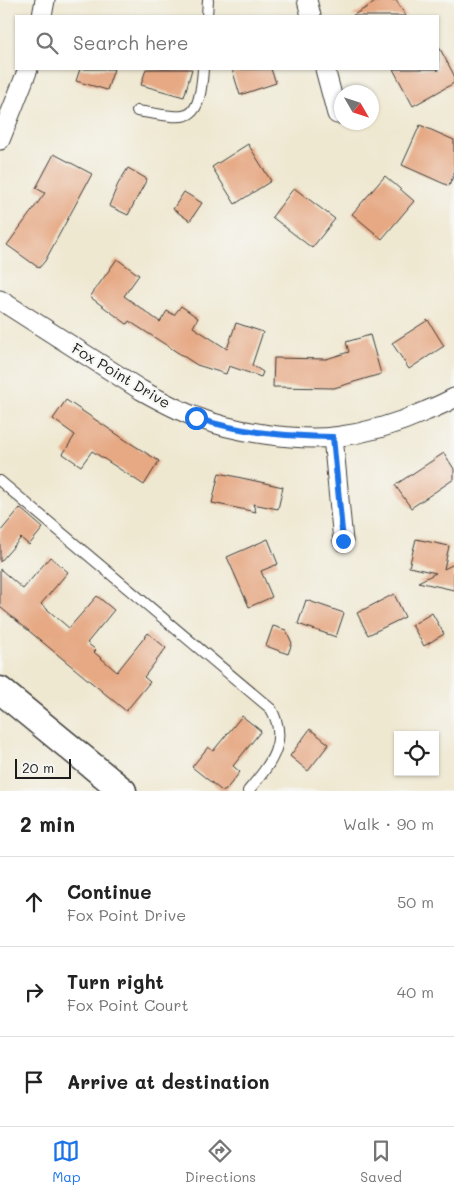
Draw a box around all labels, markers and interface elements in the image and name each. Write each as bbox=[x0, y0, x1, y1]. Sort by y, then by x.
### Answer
search box bbox=[15, 15, 439, 70]
icon: search bbox=[33, 29, 61, 57]
text: Search here bbox=[73, 30, 189, 55]
north arrow bbox=[334, 85, 379, 130]
street label: Fox Point Drive bbox=[68, 338, 175, 412]
route start bbox=[185, 407, 208, 430]
route end bbox=[332, 530, 355, 553]
map controls bbox=[394, 731, 439, 776]
button: locate bbox=[394, 731, 439, 776]
scale bar bbox=[15, 756, 71, 779]
text: 20 m bbox=[22, 758, 54, 777]
text: 2 min bbox=[20, 810, 75, 837]
text: Walk · 90 m bbox=[343, 813, 434, 834]
text: Continue bbox=[67, 879, 152, 904]
icon: ahead bbox=[20, 888, 48, 916]
text: 50 m bbox=[397, 891, 434, 912]
text: Fox Point Drive bbox=[67, 904, 186, 925]
text: Turn right bbox=[67, 969, 164, 994]
icon: right bbox=[20, 978, 48, 1006]
text: 40 m bbox=[397, 981, 434, 1002]
text: Fox Point Court bbox=[67, 994, 189, 1015]
icon: arrive bbox=[20, 1068, 48, 1096]
text: Arrive at destination bbox=[67, 1069, 270, 1094]
tab: Map bbox=[52, 1137, 81, 1186]
tab: Directions bbox=[185, 1137, 256, 1186]
tab: Saved bbox=[360, 1137, 402, 1186]

